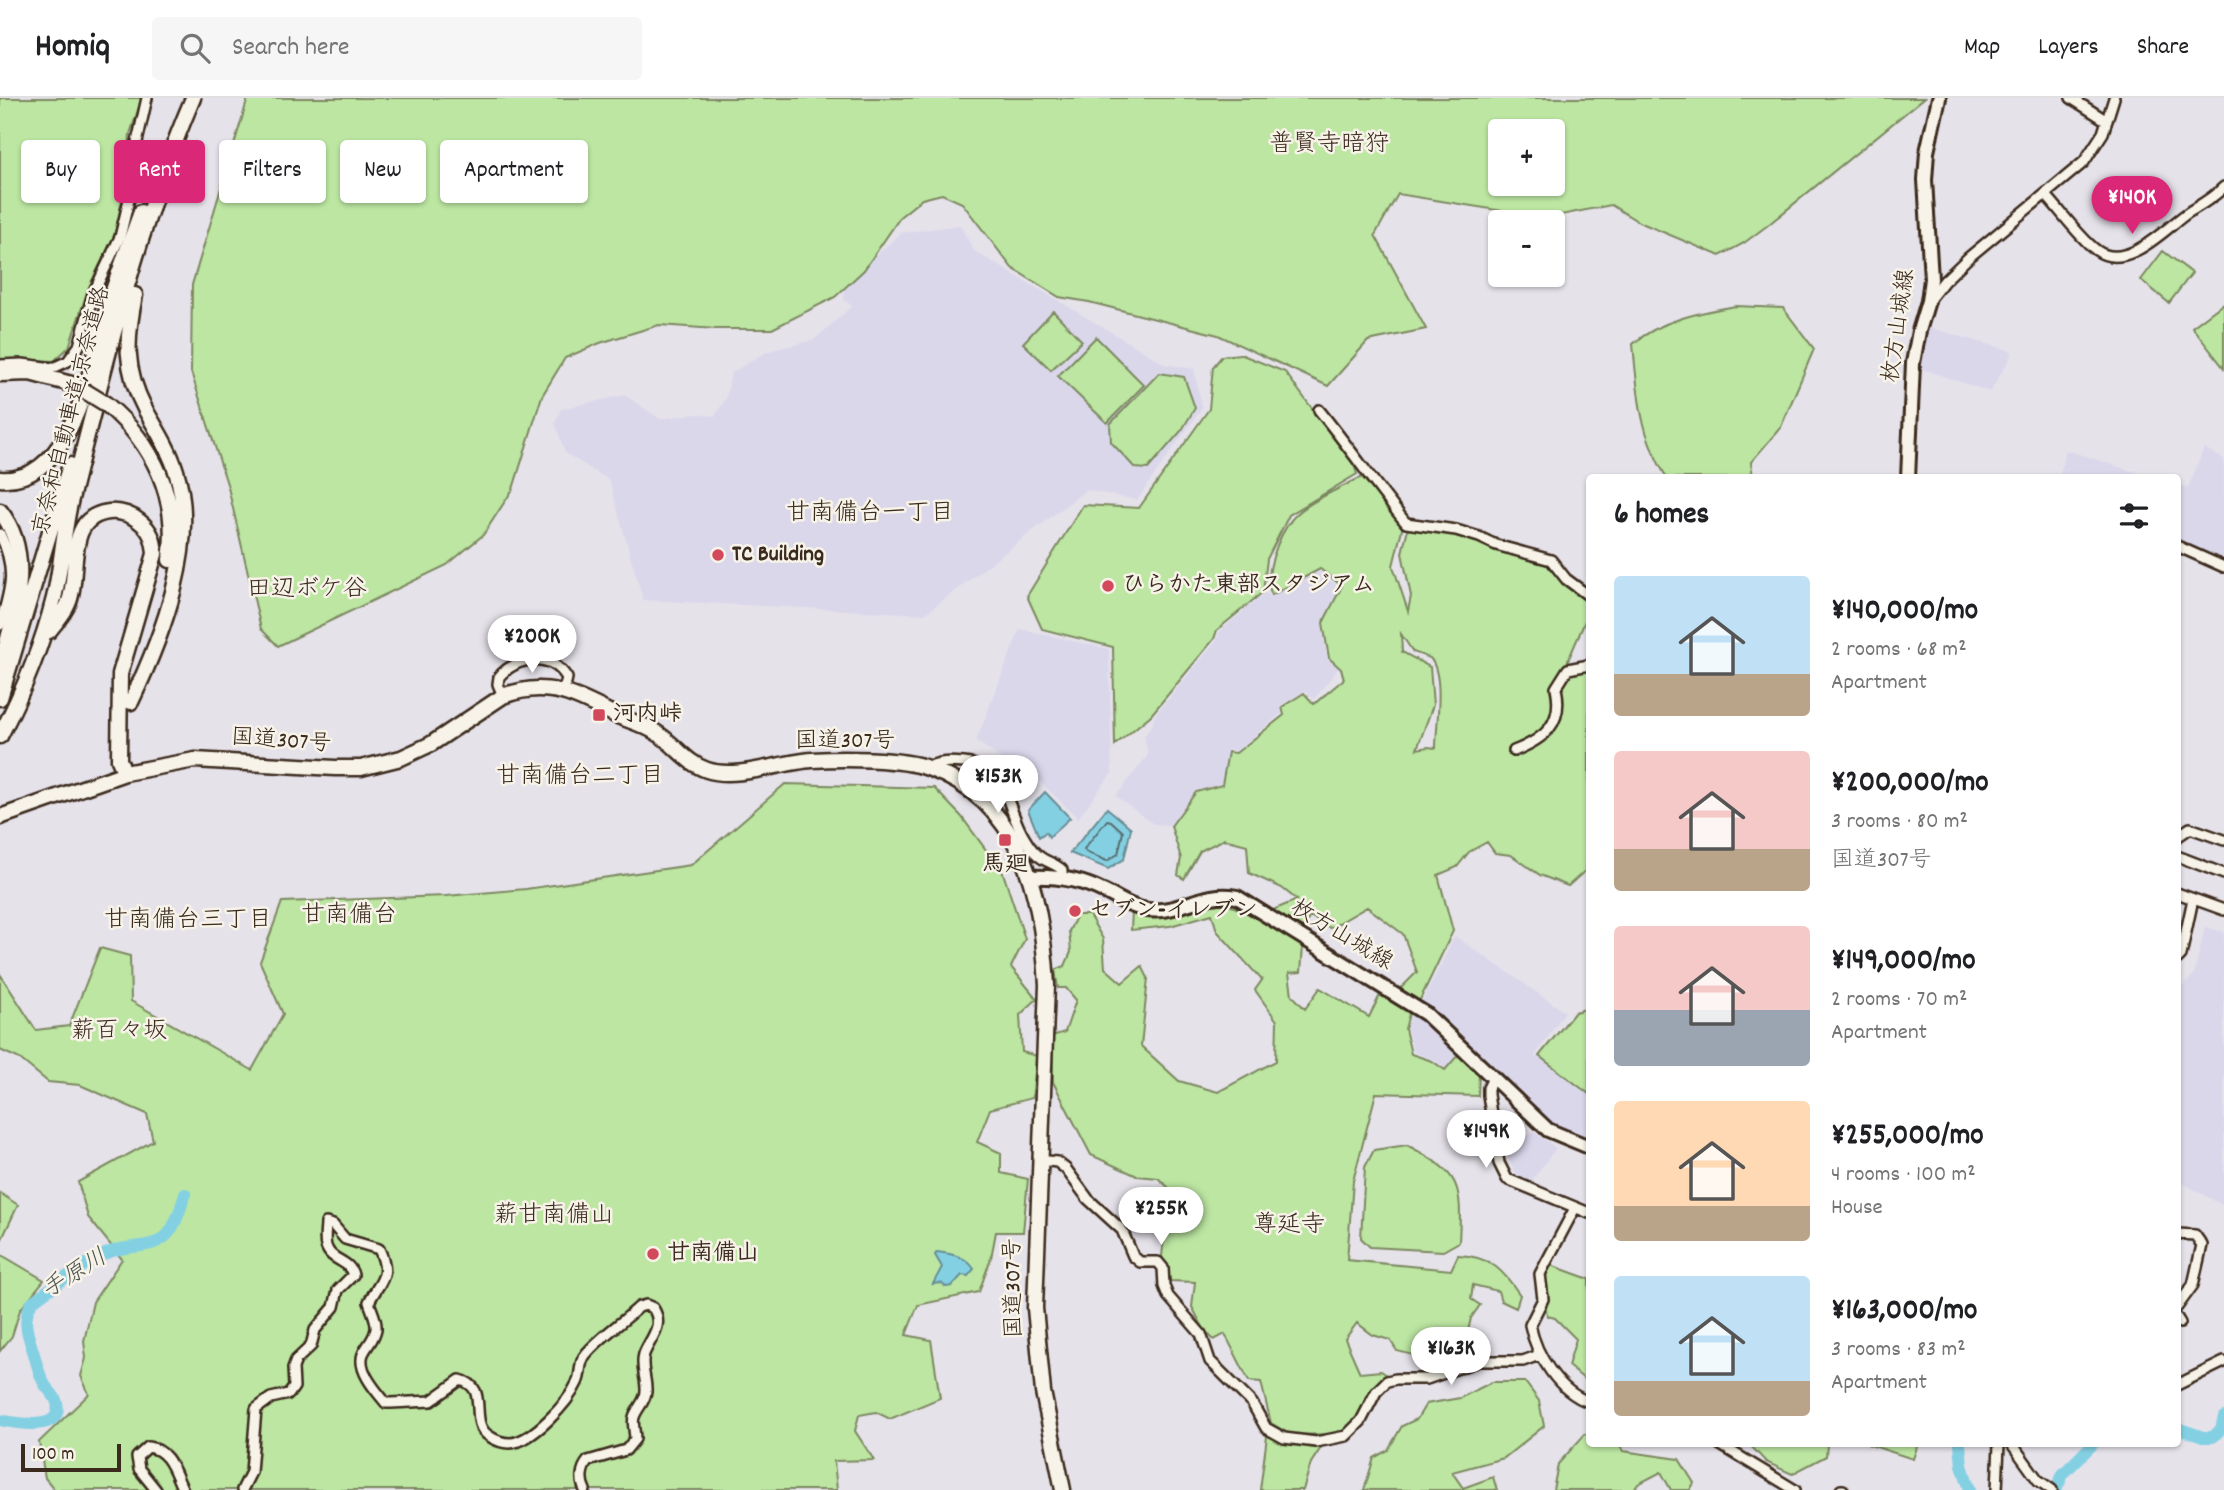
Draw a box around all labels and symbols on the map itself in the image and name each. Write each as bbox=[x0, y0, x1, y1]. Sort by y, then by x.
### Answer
district label: 普賢寺暗狩 bbox=[1269, 128, 1389, 162]
pin: ¥140K bbox=[2083, 176, 2181, 236]
street label: 枚方山城線 bbox=[1876, 267, 1924, 385]
street label: 京奈和自動車道;京奈道路 bbox=[26, 282, 120, 540]
district label: 甘南備台一丁目 bbox=[786, 497, 954, 531]
place label: TC Building bbox=[732, 539, 824, 572]
marker: TC Building bbox=[710, 547, 726, 563]
place label: ひらかた東部スタジアム bbox=[1122, 570, 1375, 603]
district label: 田辺ボケ谷 bbox=[247, 573, 367, 607]
marker: ひらかた東部スタジアム bbox=[1100, 578, 1116, 594]
pin: ¥200K bbox=[483, 616, 581, 675]
place label: 河内峠 bbox=[613, 699, 682, 732]
marker: 河内峠 bbox=[591, 707, 607, 723]
street label: 国道307号 bbox=[230, 722, 332, 762]
street label: 国道307号 bbox=[795, 726, 895, 759]
pin: ¥153K bbox=[949, 756, 1047, 815]
district label: 甘南備台二丁目 bbox=[496, 760, 664, 794]
marker: 馬廻 bbox=[997, 832, 1013, 848]
place label: 馬廻 bbox=[982, 849, 1028, 882]
street label: 枚方山城線 bbox=[1283, 892, 1399, 980]
place label: セブン-イレブン bbox=[1089, 895, 1258, 928]
district label: 甘南備台 bbox=[301, 899, 397, 933]
marker: セブン-イレブン bbox=[1067, 903, 1083, 919]
district label: 甘南備台三丁目 bbox=[104, 904, 272, 938]
district label: 薪百々坂 bbox=[71, 1015, 167, 1049]
pin: ¥149K bbox=[1437, 1110, 1535, 1170]
pin: ¥255K bbox=[1112, 1188, 1210, 1247]
district label: 薪甘南備山 bbox=[494, 1199, 614, 1233]
district label: 尊延寺 bbox=[1253, 1209, 1325, 1243]
street label: 国道307号 bbox=[998, 1237, 1032, 1339]
place label: 甘南備山 bbox=[667, 1238, 759, 1271]
water label: 手原川 bbox=[35, 1242, 115, 1308]
marker: 甘南備山 bbox=[645, 1246, 661, 1262]
pin: ¥163K bbox=[1402, 1328, 1500, 1387]
scale bar bbox=[21, 1441, 121, 1473]

